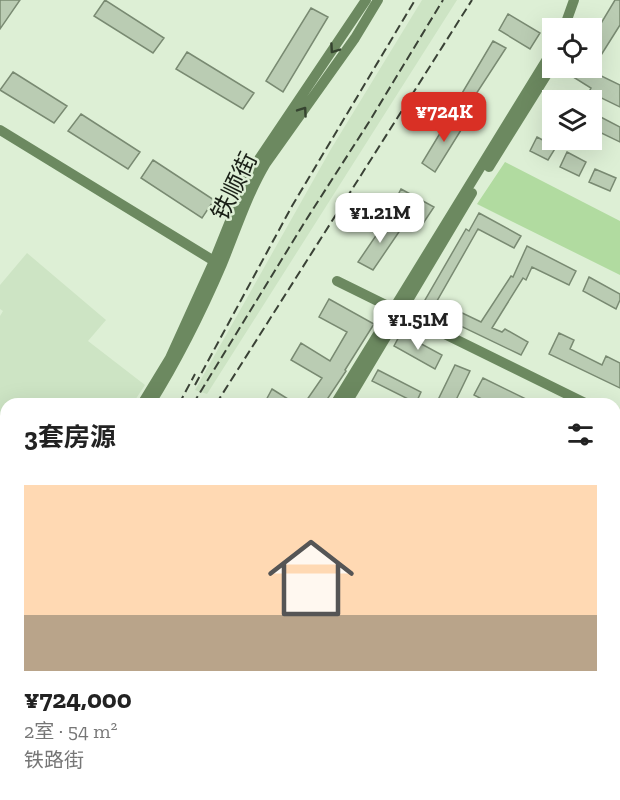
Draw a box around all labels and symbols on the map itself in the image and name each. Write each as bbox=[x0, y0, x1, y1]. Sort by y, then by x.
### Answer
one-way arrow bbox=[330, 42, 341, 53]
pin: ¥724K bbox=[402, 92, 486, 143]
one-way arrow bbox=[296, 106, 307, 117]
street label: 铁顺街 bbox=[205, 147, 263, 225]
pin: ¥1.21M bbox=[331, 193, 429, 244]
pin: ¥1.51M bbox=[369, 300, 467, 351]

